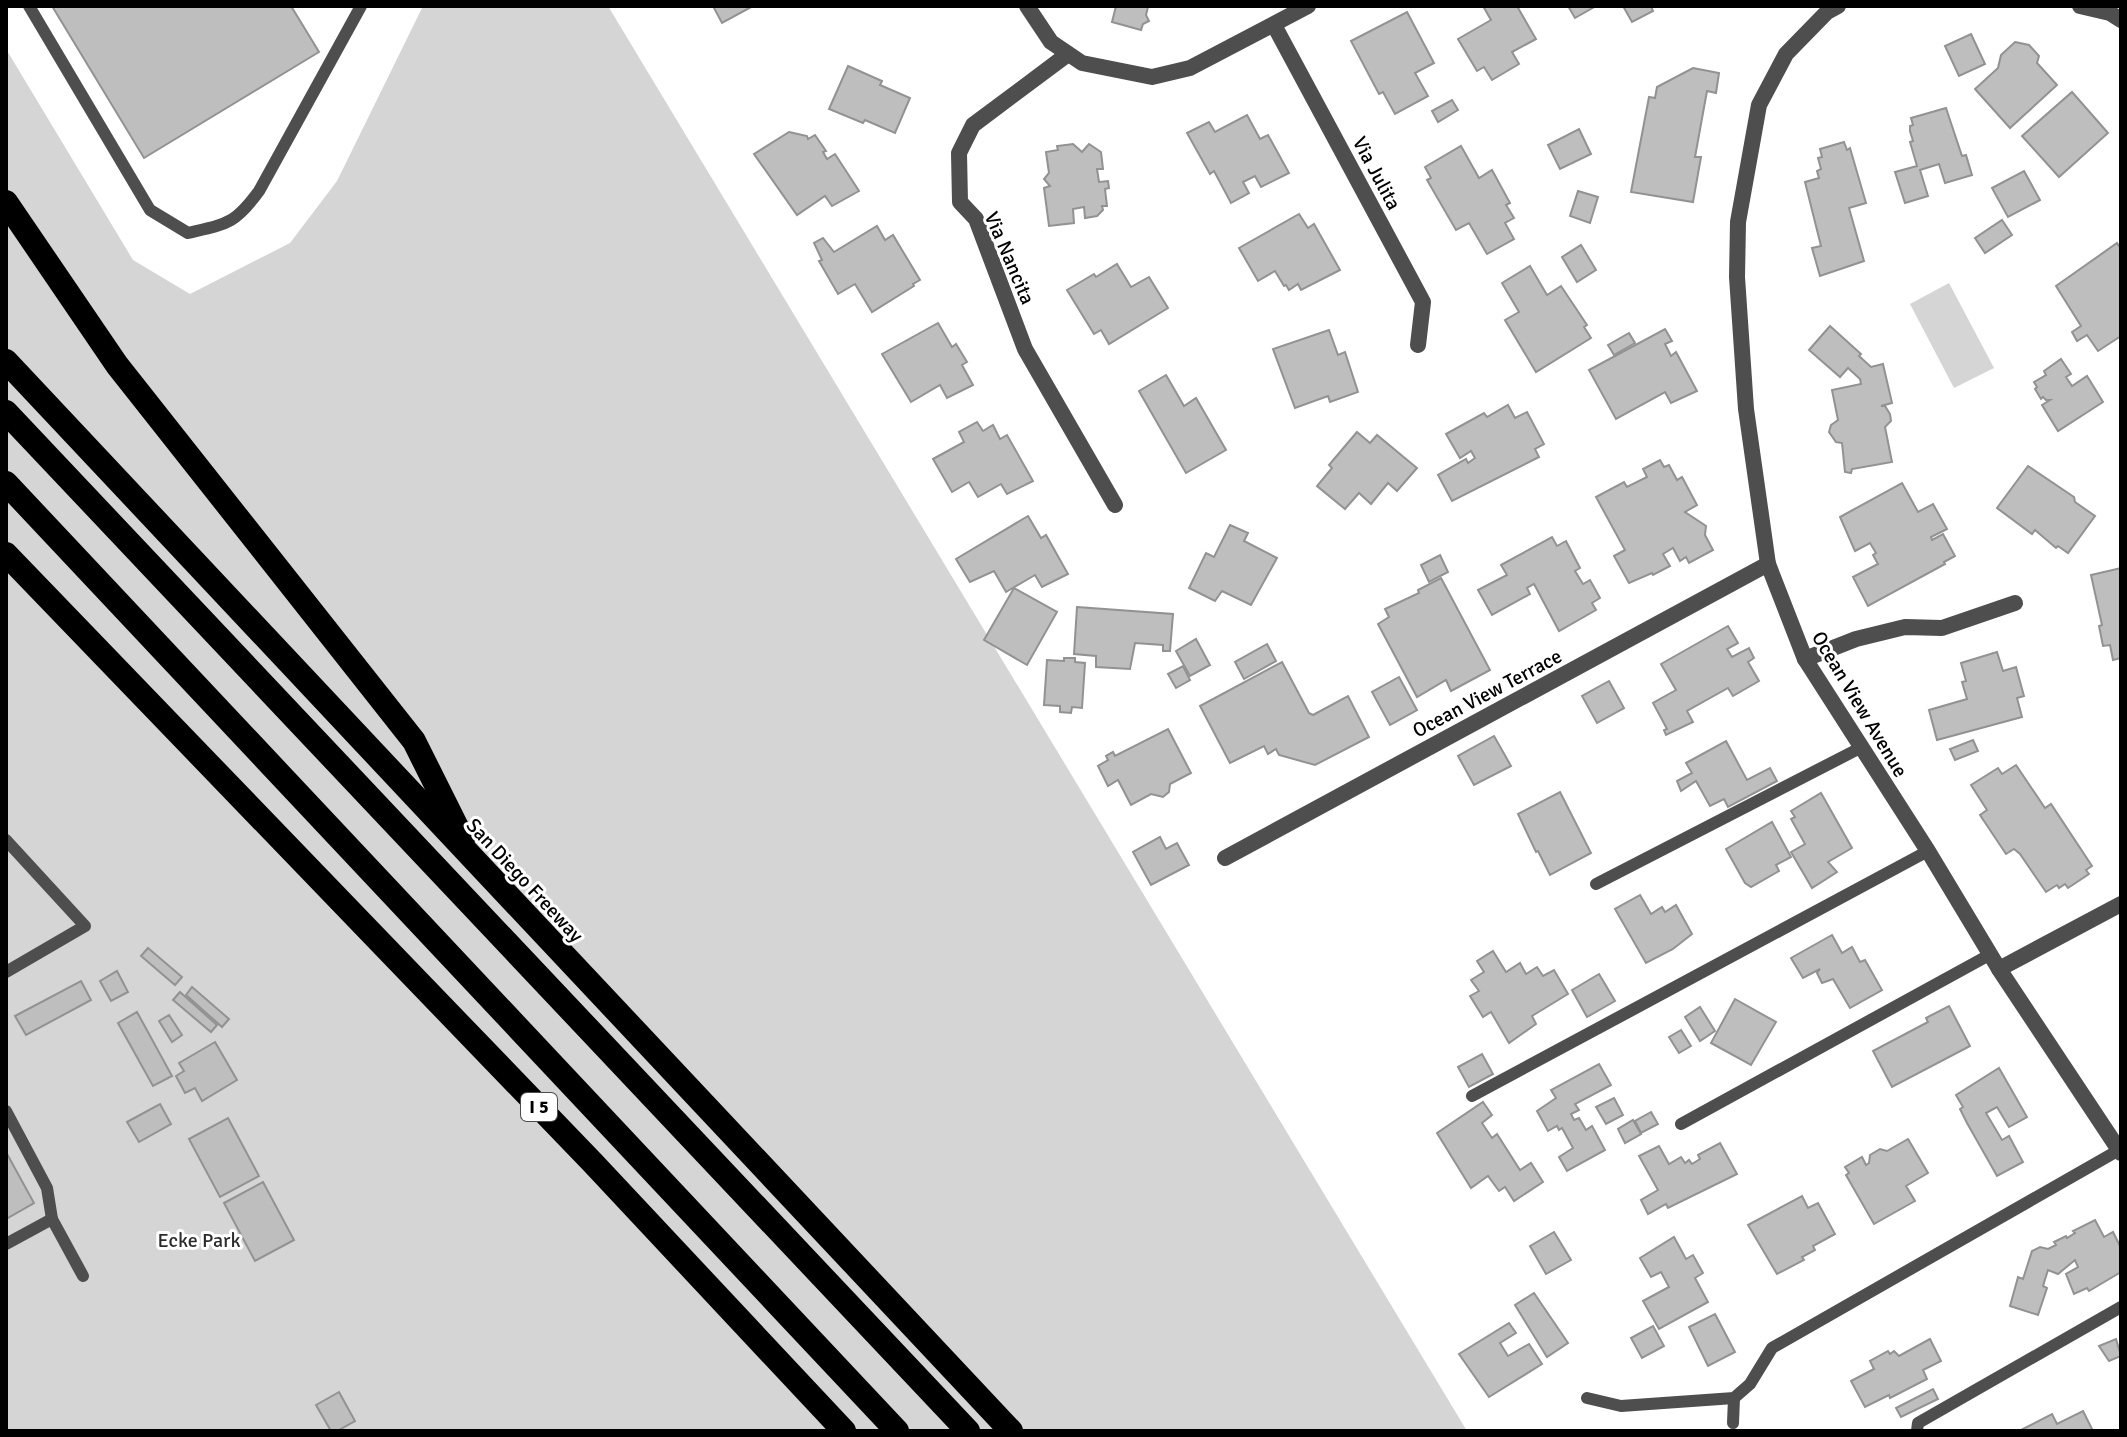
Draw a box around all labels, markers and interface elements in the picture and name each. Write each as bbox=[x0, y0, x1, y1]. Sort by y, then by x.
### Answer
street label: Via Julita bbox=[1347, 132, 1406, 214]
street label: Via Nancita bbox=[979, 208, 1040, 308]
street label: Ocean View Avenue bbox=[1806, 627, 1913, 782]
street label: Ocean View Terrace bbox=[1408, 644, 1566, 743]
street label: San Diego Freeway bbox=[461, 813, 589, 948]
road number: I 5 bbox=[521, 1093, 557, 1121]
park label: Ecke Park bbox=[157, 1228, 241, 1253]

